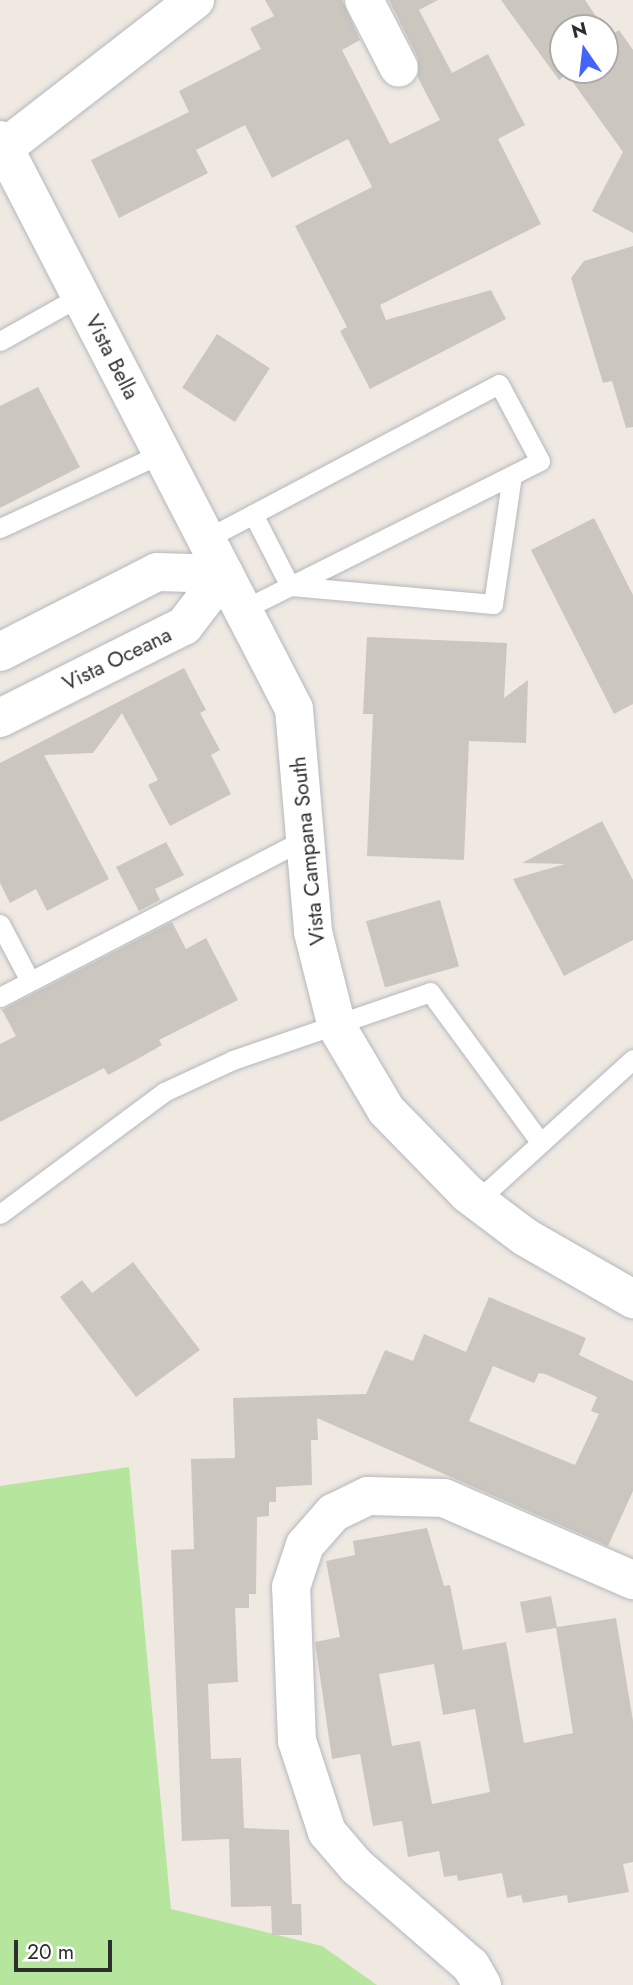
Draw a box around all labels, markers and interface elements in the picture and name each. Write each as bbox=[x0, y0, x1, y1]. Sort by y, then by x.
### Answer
north arrow bbox=[549, 14, 619, 84]
text: N bbox=[569, 15, 590, 45]
street label: Vista Bella bbox=[80, 311, 144, 403]
street label: Vista Oceana bbox=[58, 622, 176, 696]
street label: Vista Campana South bbox=[286, 755, 330, 947]
scale bar bbox=[18, 1926, 116, 1970]
text: 20 m bbox=[27, 1937, 74, 1967]

